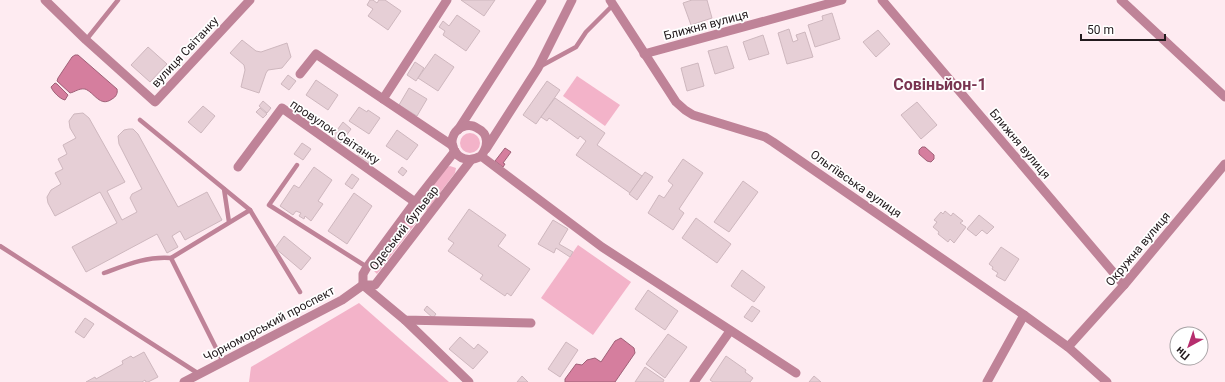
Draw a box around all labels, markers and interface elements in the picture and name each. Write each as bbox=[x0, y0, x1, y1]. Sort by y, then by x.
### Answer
street label: Ближня вулиця bbox=[662, 7, 750, 43]
street label: вулиця Світанку bbox=[149, 13, 222, 90]
scale bar bbox=[1081, 16, 1165, 42]
text: 50 m bbox=[1087, 23, 1114, 37]
district label: Совіньйон-1 bbox=[893, 75, 987, 94]
street label: провулок Світанку bbox=[288, 97, 383, 167]
street label: Ближня вулиця bbox=[987, 106, 1053, 182]
street label: Ольгіївська вулиця bbox=[808, 147, 904, 221]
street label: Одеський бульвар bbox=[367, 183, 442, 273]
street label: Окружна вулиця bbox=[1103, 209, 1173, 289]
street label: Чорноморський проспект bbox=[201, 283, 337, 365]
north arrow bbox=[1169, 326, 1209, 366]
text: Пн bbox=[1173, 344, 1192, 363]

